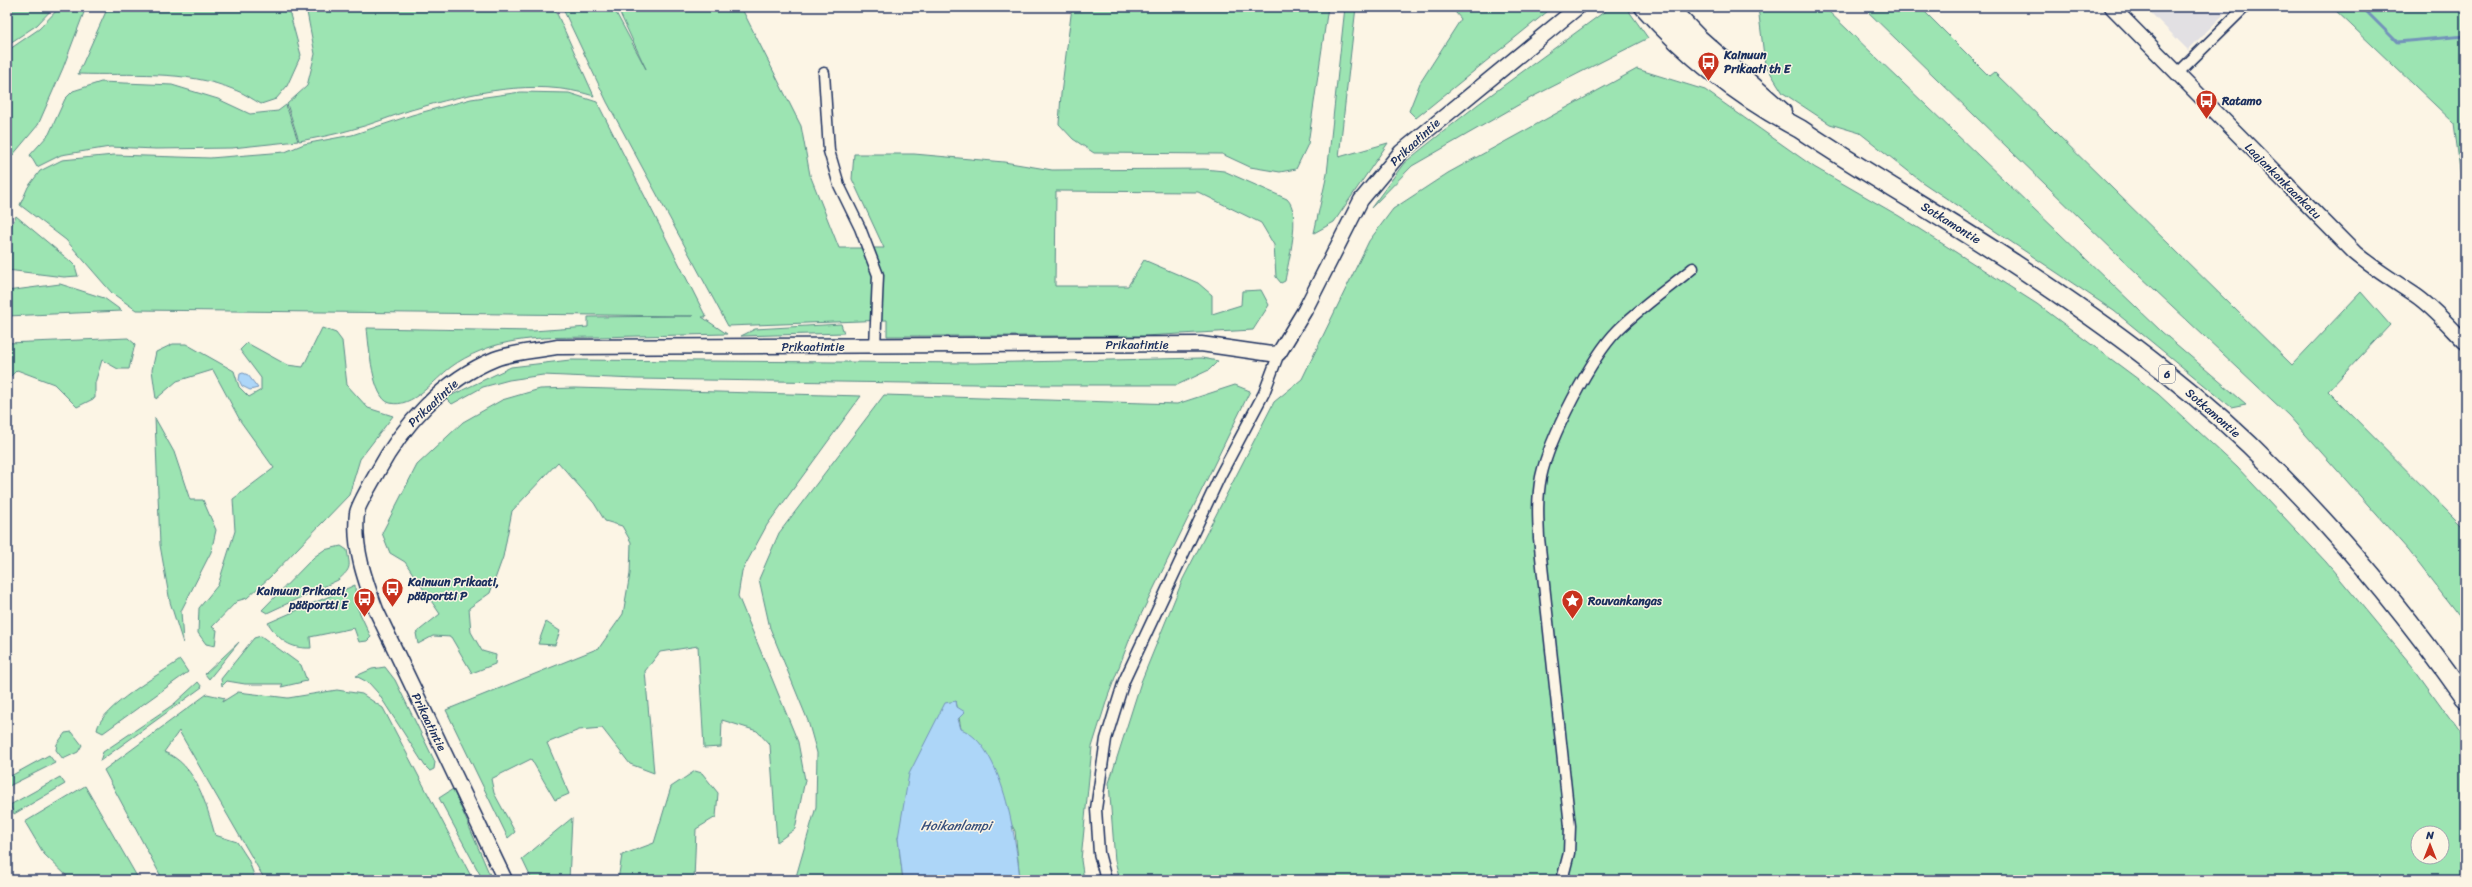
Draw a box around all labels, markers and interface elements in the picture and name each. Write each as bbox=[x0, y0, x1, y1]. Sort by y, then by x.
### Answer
place label: Kainuun Prikaati th E bbox=[1723, 44, 1792, 80]
bus stop icon: Kainuun Prikaati th E bbox=[1695, 49, 1721, 82]
bus stop icon: Ratamo bbox=[2194, 88, 2220, 121]
place label: Ratamo bbox=[2221, 90, 2262, 112]
street label: Prikaatintie bbox=[1384, 112, 1446, 171]
street label: Laajankankaankatu bbox=[2239, 137, 2327, 225]
street label: Sotkamontie bbox=[1916, 196, 1986, 250]
street label: Prikaatintie bbox=[1106, 334, 1169, 356]
street label: Prikaatintie bbox=[782, 336, 845, 358]
road number: 6 bbox=[2159, 365, 2175, 383]
street label: Prikaatintie bbox=[402, 373, 464, 432]
street label: Sotkamontie bbox=[2180, 383, 2246, 443]
place label: Kainuun Prikaati, pääportti P bbox=[407, 571, 499, 607]
bus stop icon: Kainuun Prikaati, pääportti P bbox=[380, 576, 406, 609]
place label: Kainuun Prikaati, pääportti E bbox=[256, 580, 349, 616]
bus stop icon: Kainuun Prikaati, pääportti E bbox=[351, 585, 377, 618]
place icon: Rouvankangas bbox=[1560, 588, 1586, 621]
place label: Rouvankangas bbox=[1587, 590, 1663, 612]
street label: Prikaatintie bbox=[405, 689, 453, 755]
water label: Hoikanlampi bbox=[921, 814, 994, 837]
north arrow bbox=[2410, 825, 2450, 865]
text: N bbox=[2425, 826, 2434, 845]

